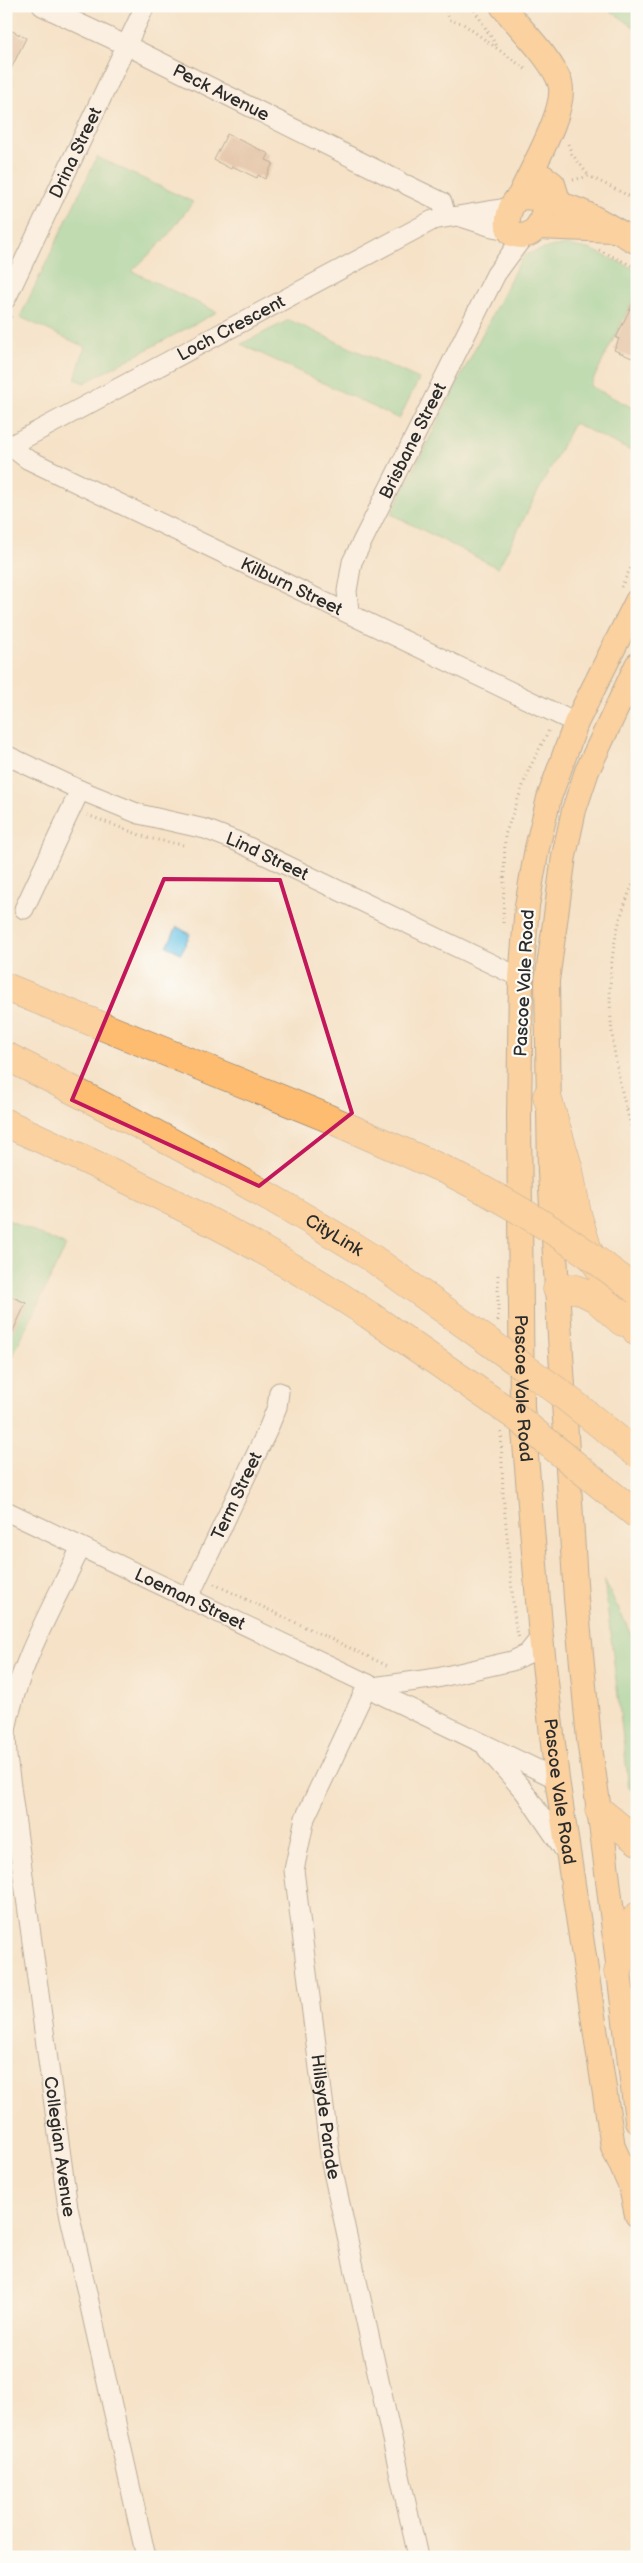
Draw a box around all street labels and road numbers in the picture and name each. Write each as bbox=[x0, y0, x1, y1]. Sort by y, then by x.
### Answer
street label: Peck Avenue bbox=[169, 60, 273, 126]
street label: Drina Street bbox=[45, 104, 107, 202]
street label: Loch Crescent bbox=[174, 291, 289, 366]
street label: Brisbane Street bbox=[375, 379, 451, 503]
street label: Kilburn Street bbox=[237, 553, 346, 620]
street label: Lind Street bbox=[223, 828, 312, 885]
street label: Pascoe Vale Road bbox=[510, 909, 539, 1057]
street label: CityLink bbox=[301, 1210, 367, 1261]
street label: Pascoe Vale Road bbox=[510, 1314, 537, 1463]
street label: Term Street bbox=[207, 1448, 267, 1544]
street label: Loeman Street bbox=[131, 1564, 249, 1635]
street label: Pascoe Vale Road bbox=[539, 1717, 580, 1866]
street label: Hillsyde Parade bbox=[306, 2053, 344, 2182]
street label: Collegian Avenue bbox=[39, 2075, 80, 2219]

